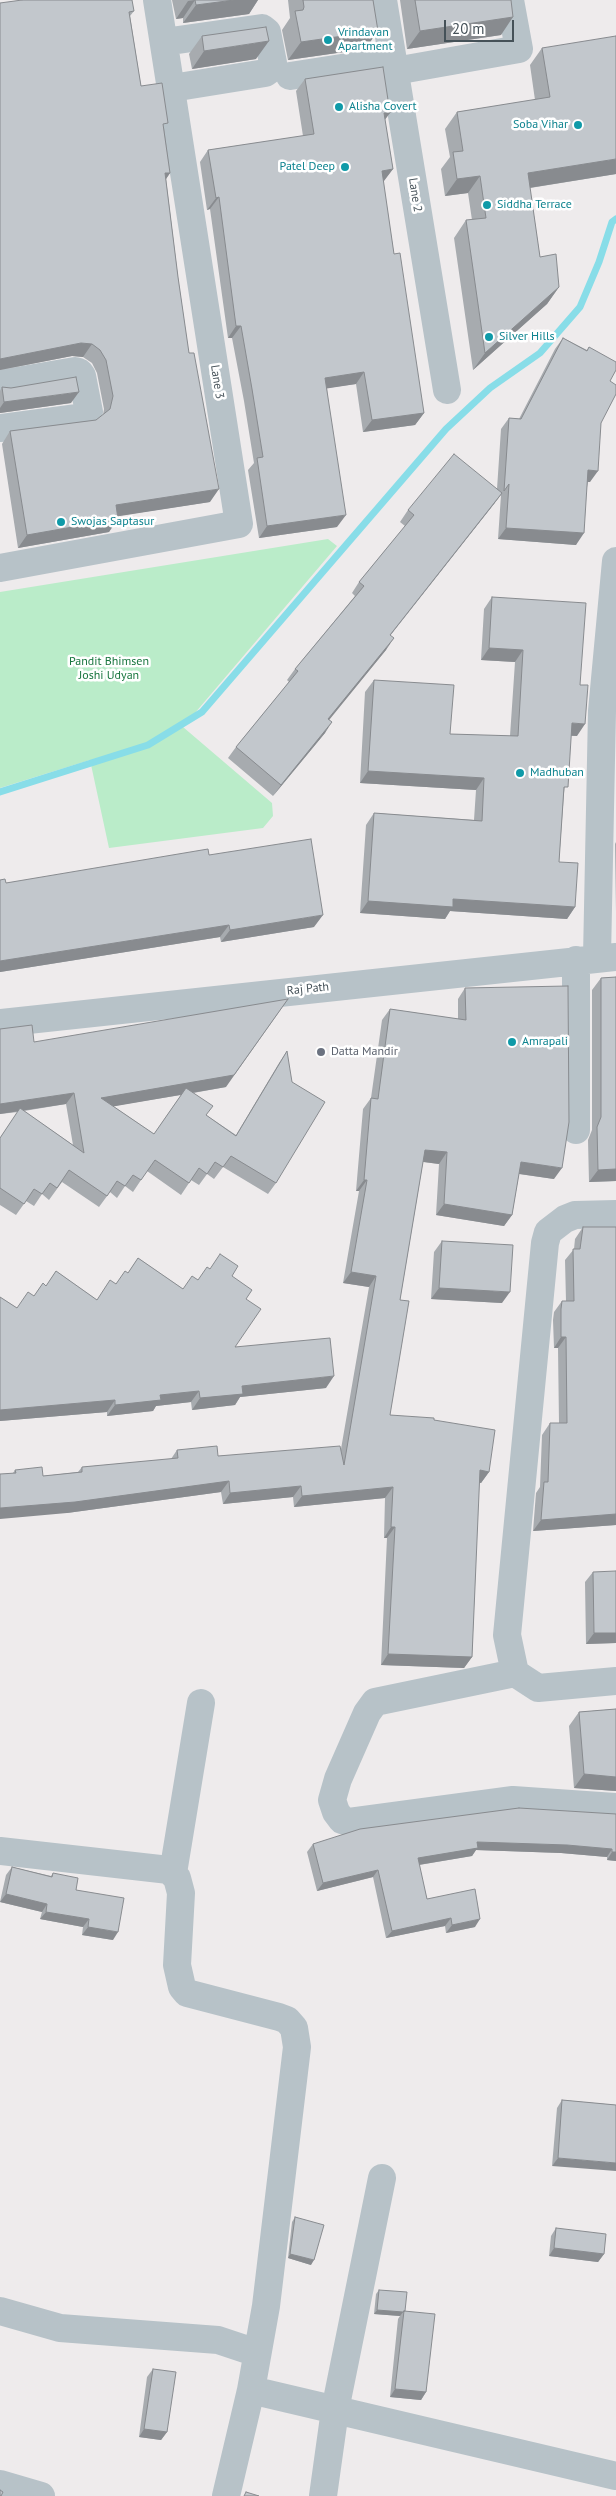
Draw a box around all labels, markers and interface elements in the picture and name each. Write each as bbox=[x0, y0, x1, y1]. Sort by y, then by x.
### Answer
scale bar bbox=[446, 10, 516, 42]
text: 20 m bbox=[452, 19, 485, 38]
place label: Vrindavan Apartment bbox=[338, 26, 392, 54]
marker: Vrindavan Apartment bbox=[322, 34, 334, 46]
place label: Alisha Covert bbox=[349, 100, 416, 114]
marker: Alisha Covert bbox=[333, 101, 345, 113]
place label: Soba Vihar bbox=[513, 118, 568, 132]
marker: Soba Vihar bbox=[572, 119, 584, 131]
place label: Patel Deep bbox=[280, 160, 335, 174]
marker: Patel Deep bbox=[339, 161, 351, 173]
street label: Lane 2 bbox=[405, 177, 425, 213]
place label: Siddha Terrace bbox=[497, 198, 572, 212]
marker: Siddha Terrace bbox=[481, 199, 493, 211]
place label: Silver Hills bbox=[499, 330, 554, 344]
marker: Silver Hills bbox=[483, 331, 495, 343]
street label: Lane 3 bbox=[207, 364, 227, 400]
place label: Swojas Saptasur bbox=[71, 515, 154, 529]
marker: Swojas Saptasur bbox=[55, 516, 67, 528]
park label: Pandit Bhimsen Joshi Udyan bbox=[69, 655, 149, 683]
place label: Madhuban bbox=[530, 766, 584, 780]
marker: Madhuban bbox=[514, 767, 526, 779]
street label: Raj Path bbox=[286, 980, 330, 998]
place label: Amrapali bbox=[522, 1035, 568, 1049]
marker: Amrapali bbox=[506, 1036, 518, 1048]
place label: Datta Mandir bbox=[331, 1045, 398, 1059]
marker: Datta Mandir bbox=[315, 1046, 327, 1058]

